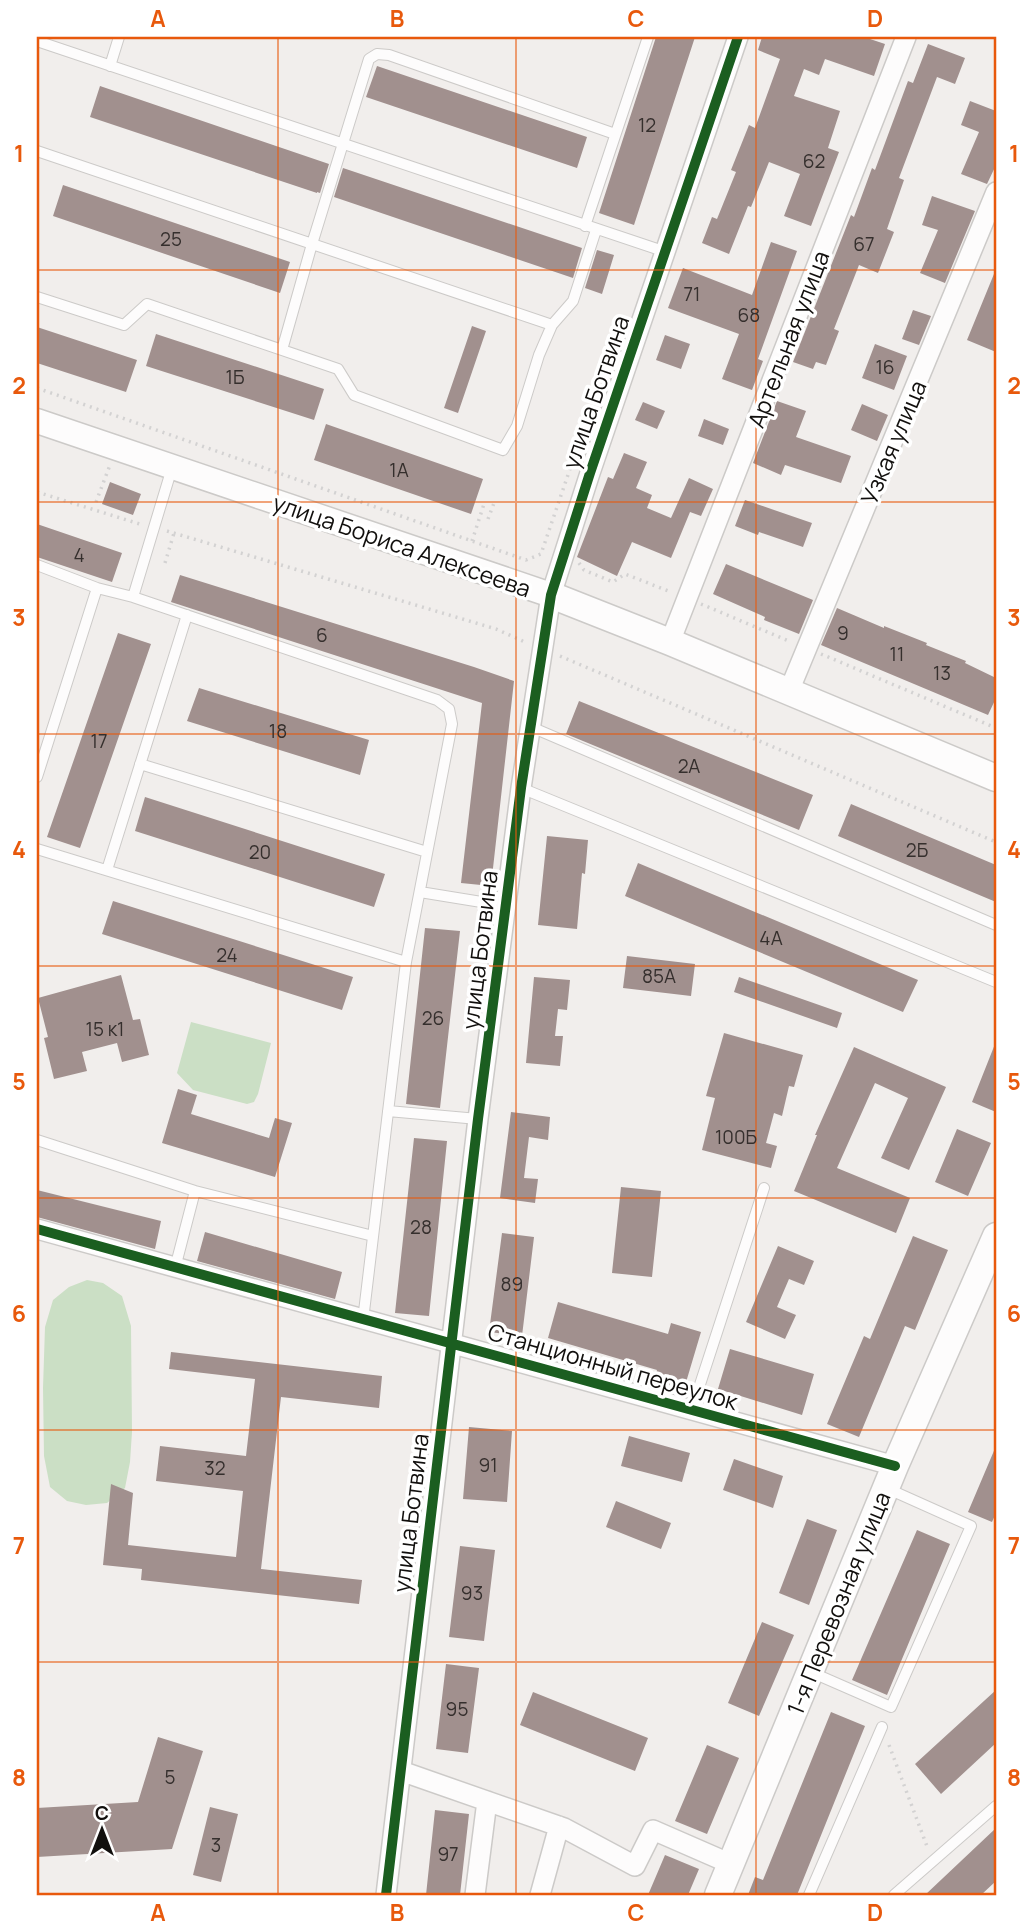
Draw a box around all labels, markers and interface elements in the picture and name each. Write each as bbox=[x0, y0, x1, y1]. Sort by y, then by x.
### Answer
text: A bbox=[150, 2, 166, 34]
text: B bbox=[390, 2, 404, 34]
text: C bbox=[628, 2, 645, 34]
text: D bbox=[867, 2, 883, 34]
house number: 12 bbox=[638, 112, 656, 138]
text: 1 bbox=[14, 137, 24, 169]
text: 1 bbox=[1009, 137, 1019, 169]
house number: 62 bbox=[803, 148, 825, 174]
house number: 25 bbox=[160, 226, 182, 252]
house number: 67 bbox=[853, 231, 875, 257]
street label: Артельная улица bbox=[740, 246, 836, 432]
house number: 71 bbox=[684, 281, 700, 307]
house number: 68 bbox=[738, 302, 760, 328]
street label: улица Ботвина bbox=[554, 311, 636, 473]
house number: 16 bbox=[875, 354, 895, 380]
house number: 1Б bbox=[226, 364, 244, 390]
text: 2 bbox=[12, 369, 26, 401]
text: 2 bbox=[1007, 369, 1021, 401]
street label: Узкая улица bbox=[853, 375, 933, 509]
house number: 1А bbox=[389, 457, 409, 483]
street label: улица Бориса Алексеева bbox=[269, 486, 535, 604]
house number: 4 bbox=[73, 542, 85, 568]
text: 3 bbox=[12, 601, 26, 633]
text: 3 bbox=[1007, 601, 1021, 633]
house number: 9 bbox=[837, 620, 849, 646]
house number: 6 bbox=[316, 622, 328, 648]
house number: 11 bbox=[890, 641, 904, 667]
house number: 13 bbox=[933, 660, 951, 686]
house number: 18 bbox=[269, 718, 287, 744]
house number: 17 bbox=[91, 728, 107, 754]
house number: 2А bbox=[678, 753, 700, 779]
text: 4 bbox=[12, 833, 26, 865]
text: 4 bbox=[1007, 833, 1021, 865]
house number: 2Б bbox=[906, 837, 928, 863]
house number: 20 bbox=[249, 839, 271, 865]
street label: улица Ботвина bbox=[453, 869, 505, 1031]
house number: 4А bbox=[759, 925, 783, 951]
house number: 24 bbox=[216, 942, 238, 968]
house number: 85А bbox=[642, 963, 676, 989]
house number: 26 bbox=[422, 1005, 444, 1031]
house number: 15 к1 bbox=[85, 1016, 125, 1042]
text: 5 bbox=[12, 1065, 26, 1097]
text: 5 bbox=[1007, 1065, 1021, 1097]
house number: 100Б bbox=[715, 1124, 757, 1150]
house number: 28 bbox=[410, 1214, 432, 1240]
house number: 89 bbox=[501, 1271, 523, 1297]
text: 6 bbox=[12, 1297, 26, 1329]
text: 6 bbox=[1007, 1297, 1021, 1329]
street label: Станционный переулок bbox=[484, 1315, 742, 1417]
street label: улица Ботвина bbox=[384, 1432, 436, 1594]
house number: 91 bbox=[478, 1452, 498, 1478]
house number: 32 bbox=[204, 1455, 226, 1481]
street label: 1-я Перевозная улица bbox=[779, 1487, 897, 1719]
text: 7 bbox=[13, 1529, 25, 1561]
text: 7 bbox=[1008, 1529, 1020, 1561]
house number: 93 bbox=[461, 1580, 483, 1606]
house number: 95 bbox=[446, 1696, 468, 1722]
text: 8 bbox=[12, 1761, 26, 1793]
text: 8 bbox=[1007, 1761, 1021, 1793]
house number: 5 bbox=[165, 1764, 176, 1790]
north arrow bbox=[66, 1796, 136, 1866]
text: С bbox=[95, 1800, 109, 1826]
house number: 3 bbox=[211, 1832, 221, 1858]
house number: 97 bbox=[437, 1841, 459, 1867]
text: A bbox=[150, 1896, 166, 1928]
text: B bbox=[390, 1896, 404, 1928]
text: C bbox=[628, 1896, 645, 1928]
text: D bbox=[867, 1896, 883, 1928]

